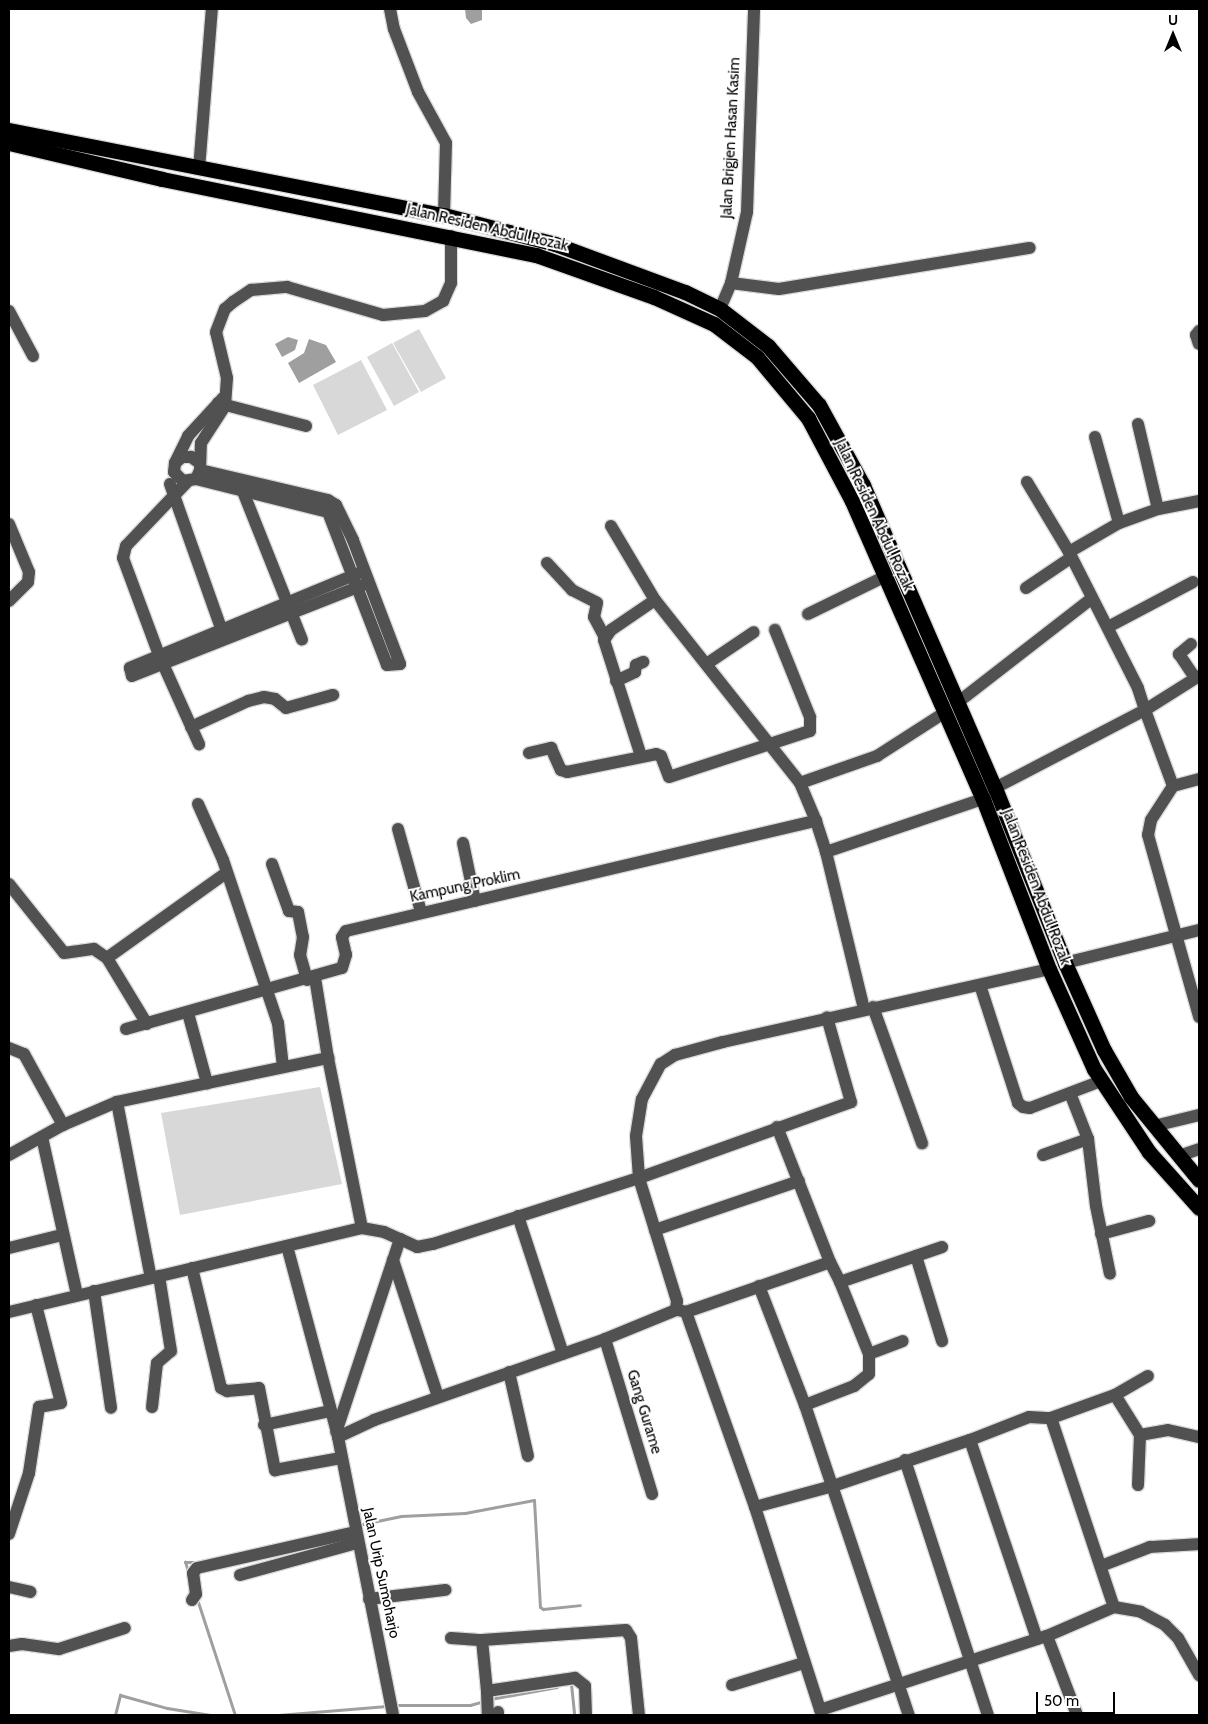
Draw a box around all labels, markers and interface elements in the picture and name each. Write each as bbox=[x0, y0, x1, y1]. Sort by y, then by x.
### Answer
north arrow bbox=[1148, 10, 1198, 60]
text: U bbox=[1168, 11, 1178, 29]
street label: Jalan Brigjen Hasan Kasim bbox=[718, 57, 744, 219]
street label: Jalan Residen Abdul Rozak bbox=[404, 201, 570, 255]
street label: Jalan Residen Abdul Rozak bbox=[831, 436, 917, 594]
street label: Jalan Residen Abdul Rozak bbox=[998, 807, 1074, 967]
street label: Kampung Proklim bbox=[408, 866, 522, 906]
street label: Gang Gurame bbox=[623, 1368, 665, 1456]
street label: Jalan Urip Sumoharjo bbox=[358, 1506, 404, 1640]
scale bar bbox=[1038, 1682, 1117, 1714]
text: 50 m bbox=[1044, 1692, 1079, 1710]

